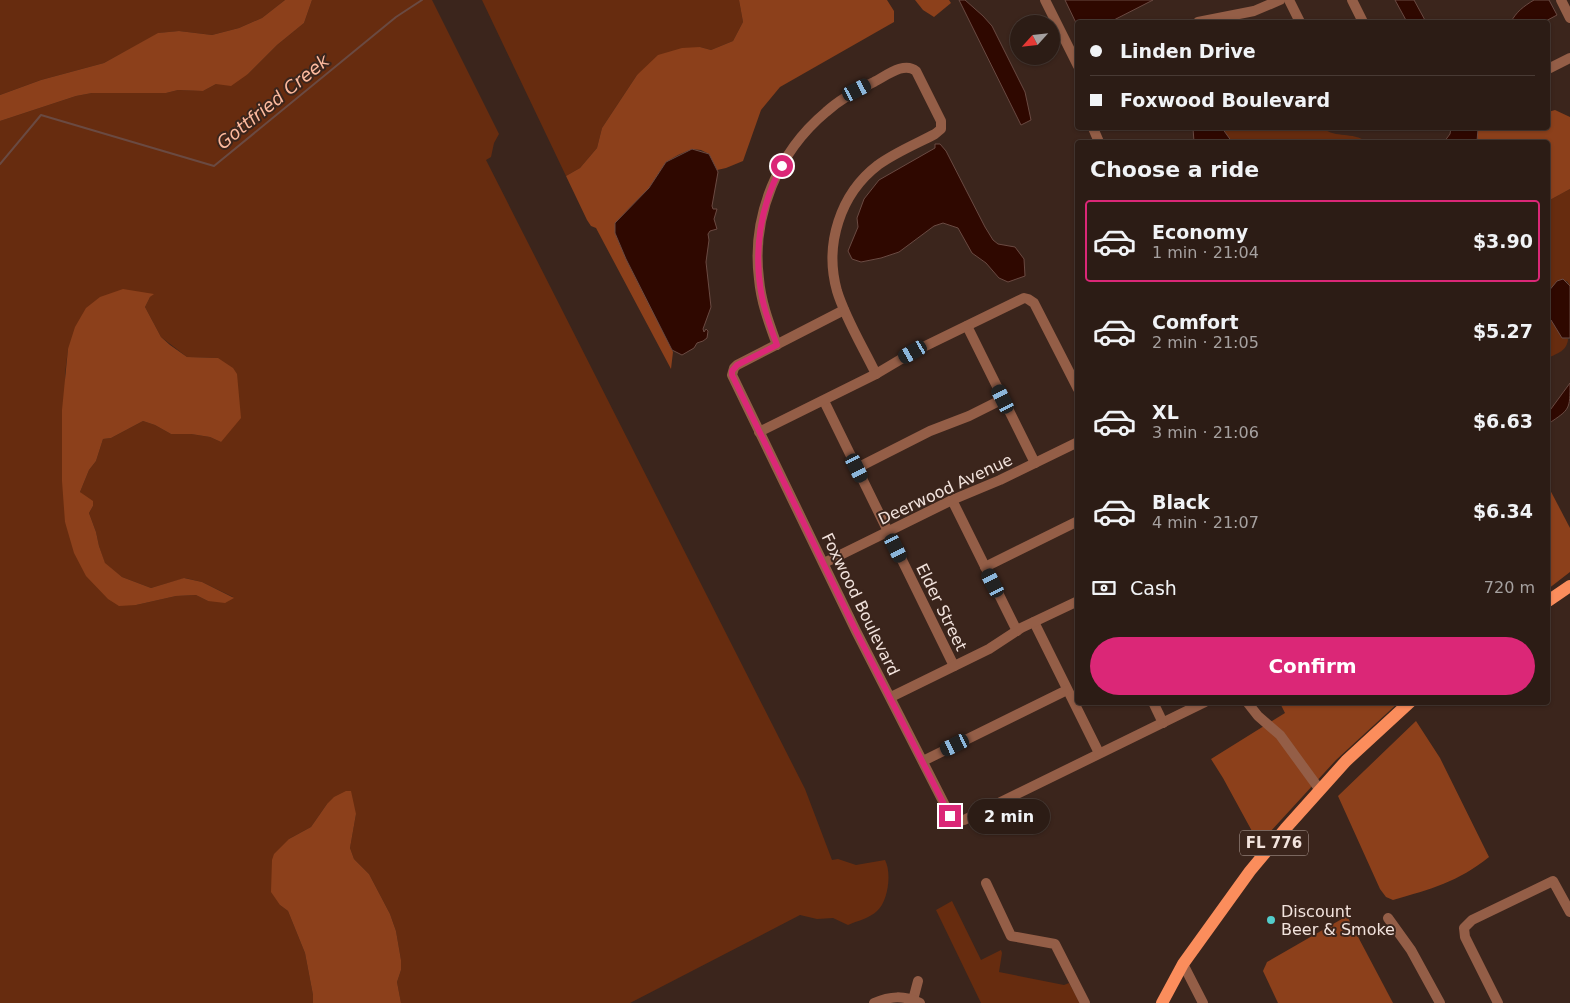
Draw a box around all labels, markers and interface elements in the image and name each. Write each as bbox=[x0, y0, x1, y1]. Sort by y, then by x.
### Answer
north arrow bbox=[1010, 15, 1060, 65]
map controls bbox=[1010, 15, 1060, 65]
text: Linden Drive bbox=[1120, 40, 1256, 62]
water label: Gottfried Creek bbox=[212, 49, 334, 153]
car bbox=[840, 77, 873, 103]
text: Foxwood Boulevard bbox=[1120, 89, 1330, 111]
route start bbox=[771, 155, 793, 177]
text: Choose a ride bbox=[1090, 157, 1259, 182]
icon: car bbox=[1092, 219, 1137, 264]
text: Economy bbox=[1152, 221, 1248, 243]
text: $3.90 bbox=[1473, 230, 1533, 252]
text: 1 min · 21:04 bbox=[1152, 243, 1259, 262]
icon: car bbox=[1092, 309, 1137, 354]
text: Comfort bbox=[1152, 311, 1239, 333]
text: $5.27 bbox=[1473, 320, 1533, 342]
text: 2 min · 21:05 bbox=[1152, 333, 1259, 352]
car bbox=[896, 338, 929, 366]
car bbox=[989, 382, 1016, 416]
icon: car bbox=[1092, 399, 1137, 444]
text: XL bbox=[1152, 401, 1179, 423]
text: $6.63 bbox=[1473, 410, 1533, 432]
text: 3 min · 21:06 bbox=[1152, 423, 1259, 442]
street label: Deerwood Avenue bbox=[875, 450, 1015, 529]
car bbox=[843, 451, 870, 485]
icon: car bbox=[1092, 489, 1137, 534]
text: Black bbox=[1152, 491, 1210, 513]
text: $6.34 bbox=[1473, 500, 1533, 522]
text: 4 min · 21:07 bbox=[1152, 513, 1259, 532]
street label: Foxwood Boulevard bbox=[818, 530, 903, 679]
car bbox=[882, 531, 909, 565]
street label: Elder Street bbox=[912, 560, 971, 654]
car bbox=[979, 566, 1006, 600]
icon: cash bbox=[1090, 574, 1118, 602]
text: Cash bbox=[1130, 577, 1177, 599]
text: 720 m bbox=[1484, 578, 1535, 597]
button: Confirm bbox=[1090, 637, 1535, 695]
car bbox=[938, 732, 971, 758]
callout: 2 min bbox=[968, 798, 1050, 834]
route end bbox=[939, 805, 961, 827]
text: 2 min bbox=[984, 807, 1034, 826]
road number: FL 776 bbox=[1240, 830, 1308, 856]
place label: Discount Beer & Smoke bbox=[1281, 902, 1395, 939]
marker: Discount Beer & Smoke bbox=[1265, 914, 1277, 926]

